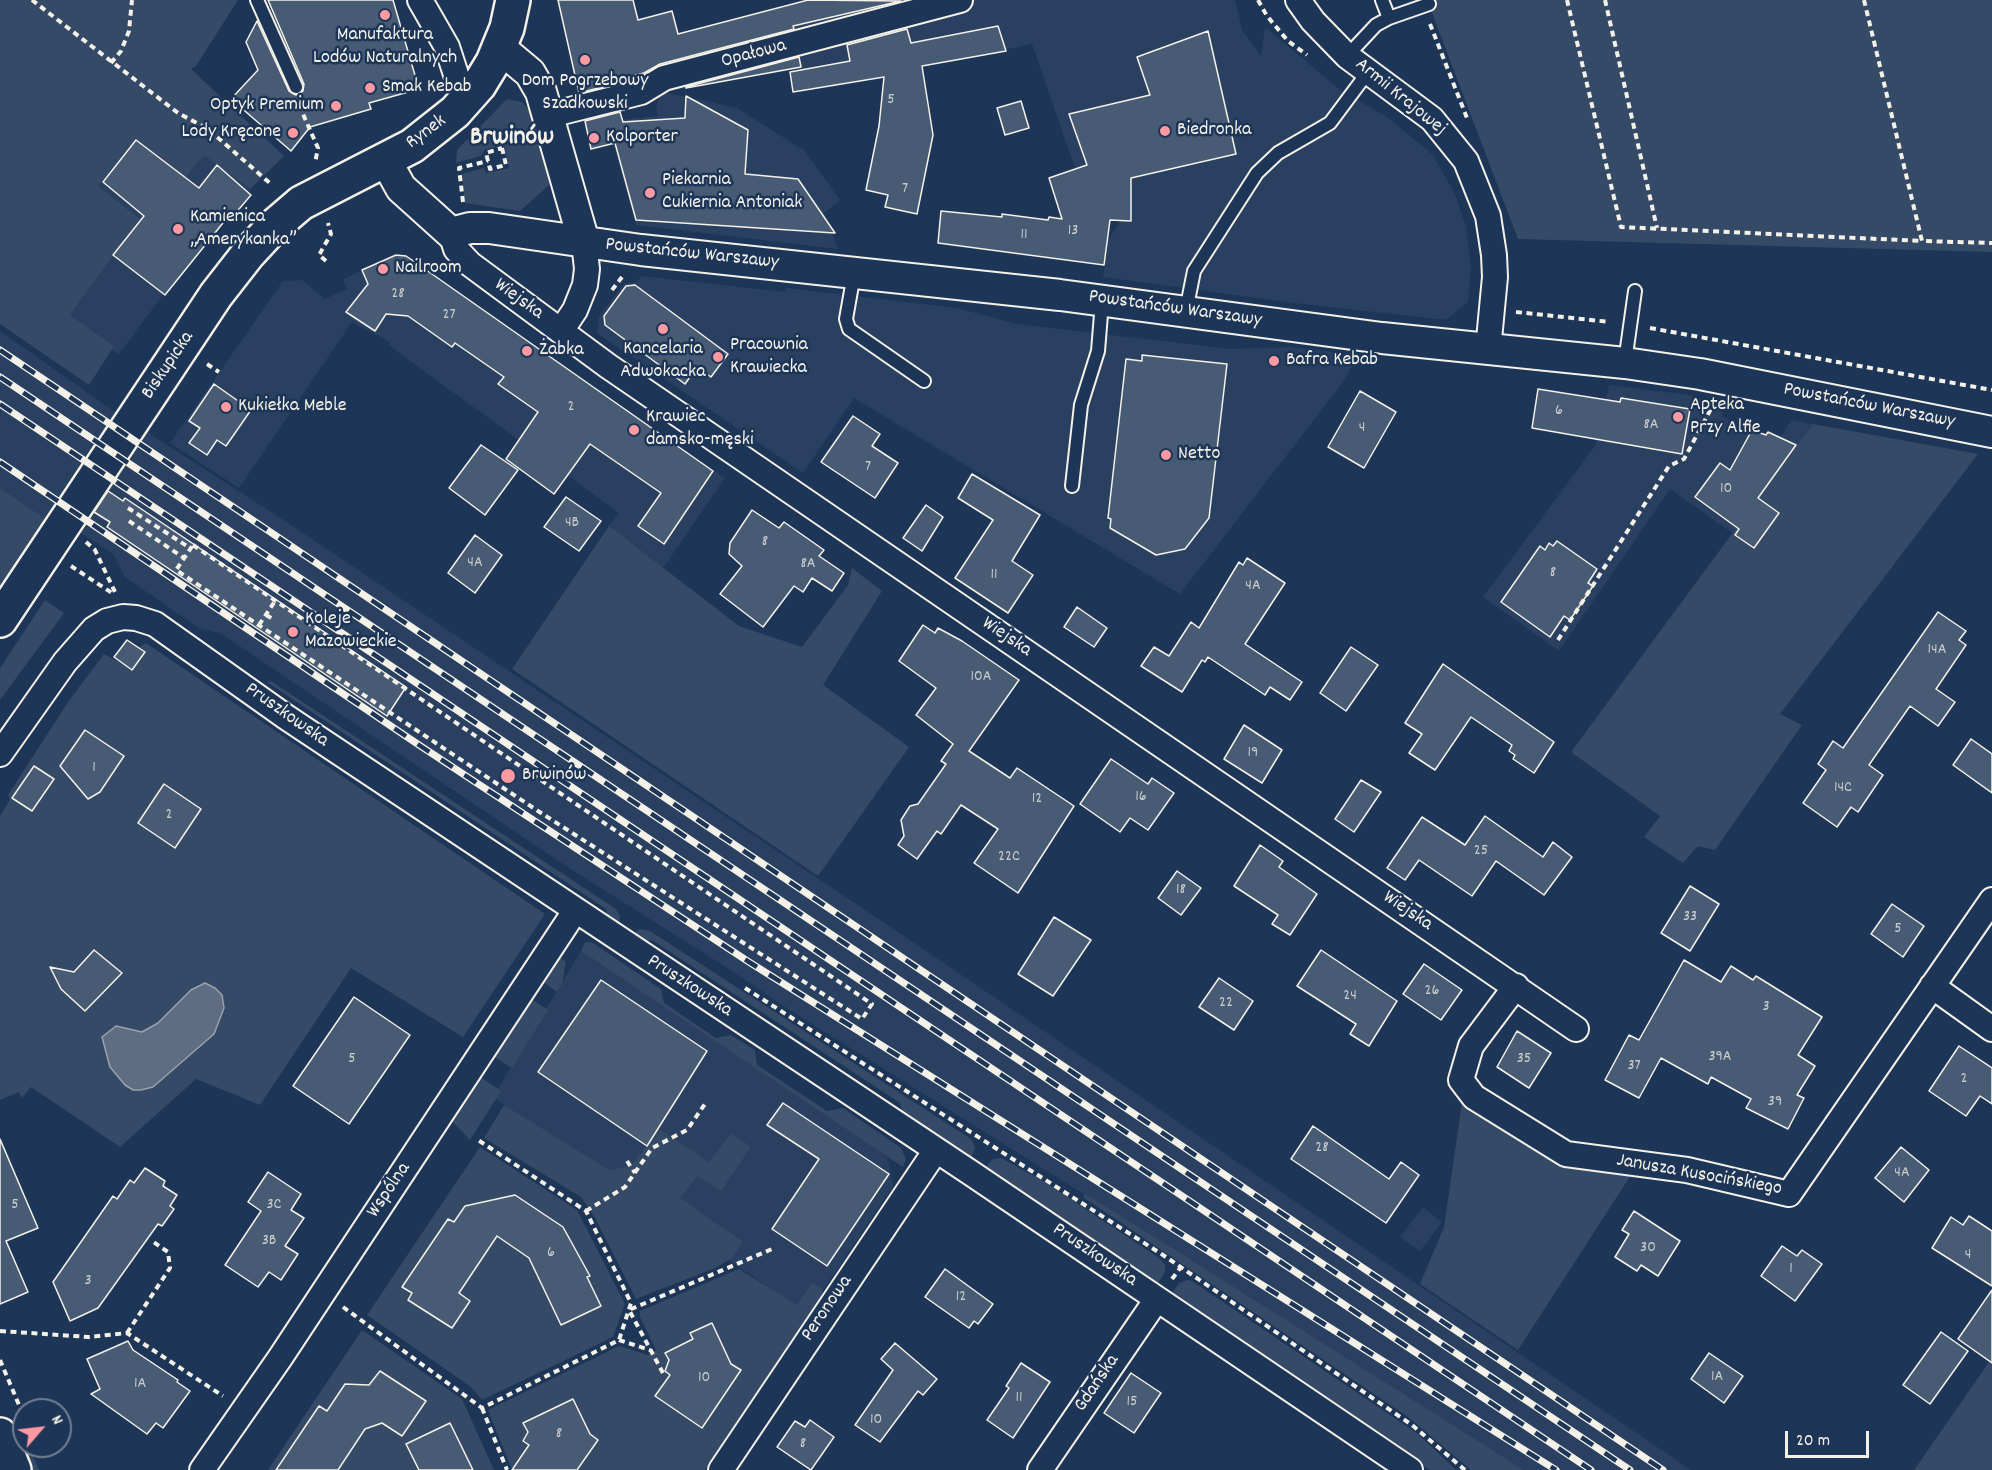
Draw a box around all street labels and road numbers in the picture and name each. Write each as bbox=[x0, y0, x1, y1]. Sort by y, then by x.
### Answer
street label: Opałowa bbox=[719, 35, 789, 75]
street label: Armii Krajowej bbox=[1349, 54, 1451, 142]
street label: Rynek bbox=[402, 110, 452, 156]
street label: Powstańców Warszawy bbox=[604, 234, 780, 276]
street label: Wiejska bbox=[489, 274, 547, 326]
street label: Powstańców Warszawy bbox=[1087, 286, 1263, 334]
street label: Biskupicka bbox=[138, 327, 200, 405]
street label: Powstańców Warszawy bbox=[1781, 379, 1957, 435]
street label: Wiejska bbox=[976, 613, 1036, 663]
street label: Pruszkowska bbox=[239, 678, 333, 754]
street label: Wiejska bbox=[1377, 887, 1437, 937]
street label: Pruszkowska bbox=[642, 950, 736, 1024]
street label: Janusza Kusocińskiego bbox=[1615, 1150, 1783, 1202]
street label: Wspólna bbox=[363, 1159, 417, 1223]
street label: Pruszkowska bbox=[1047, 1219, 1141, 1293]
street label: Peronowa bbox=[797, 1271, 859, 1347]
street label: Gdańska bbox=[1070, 1351, 1126, 1417]

